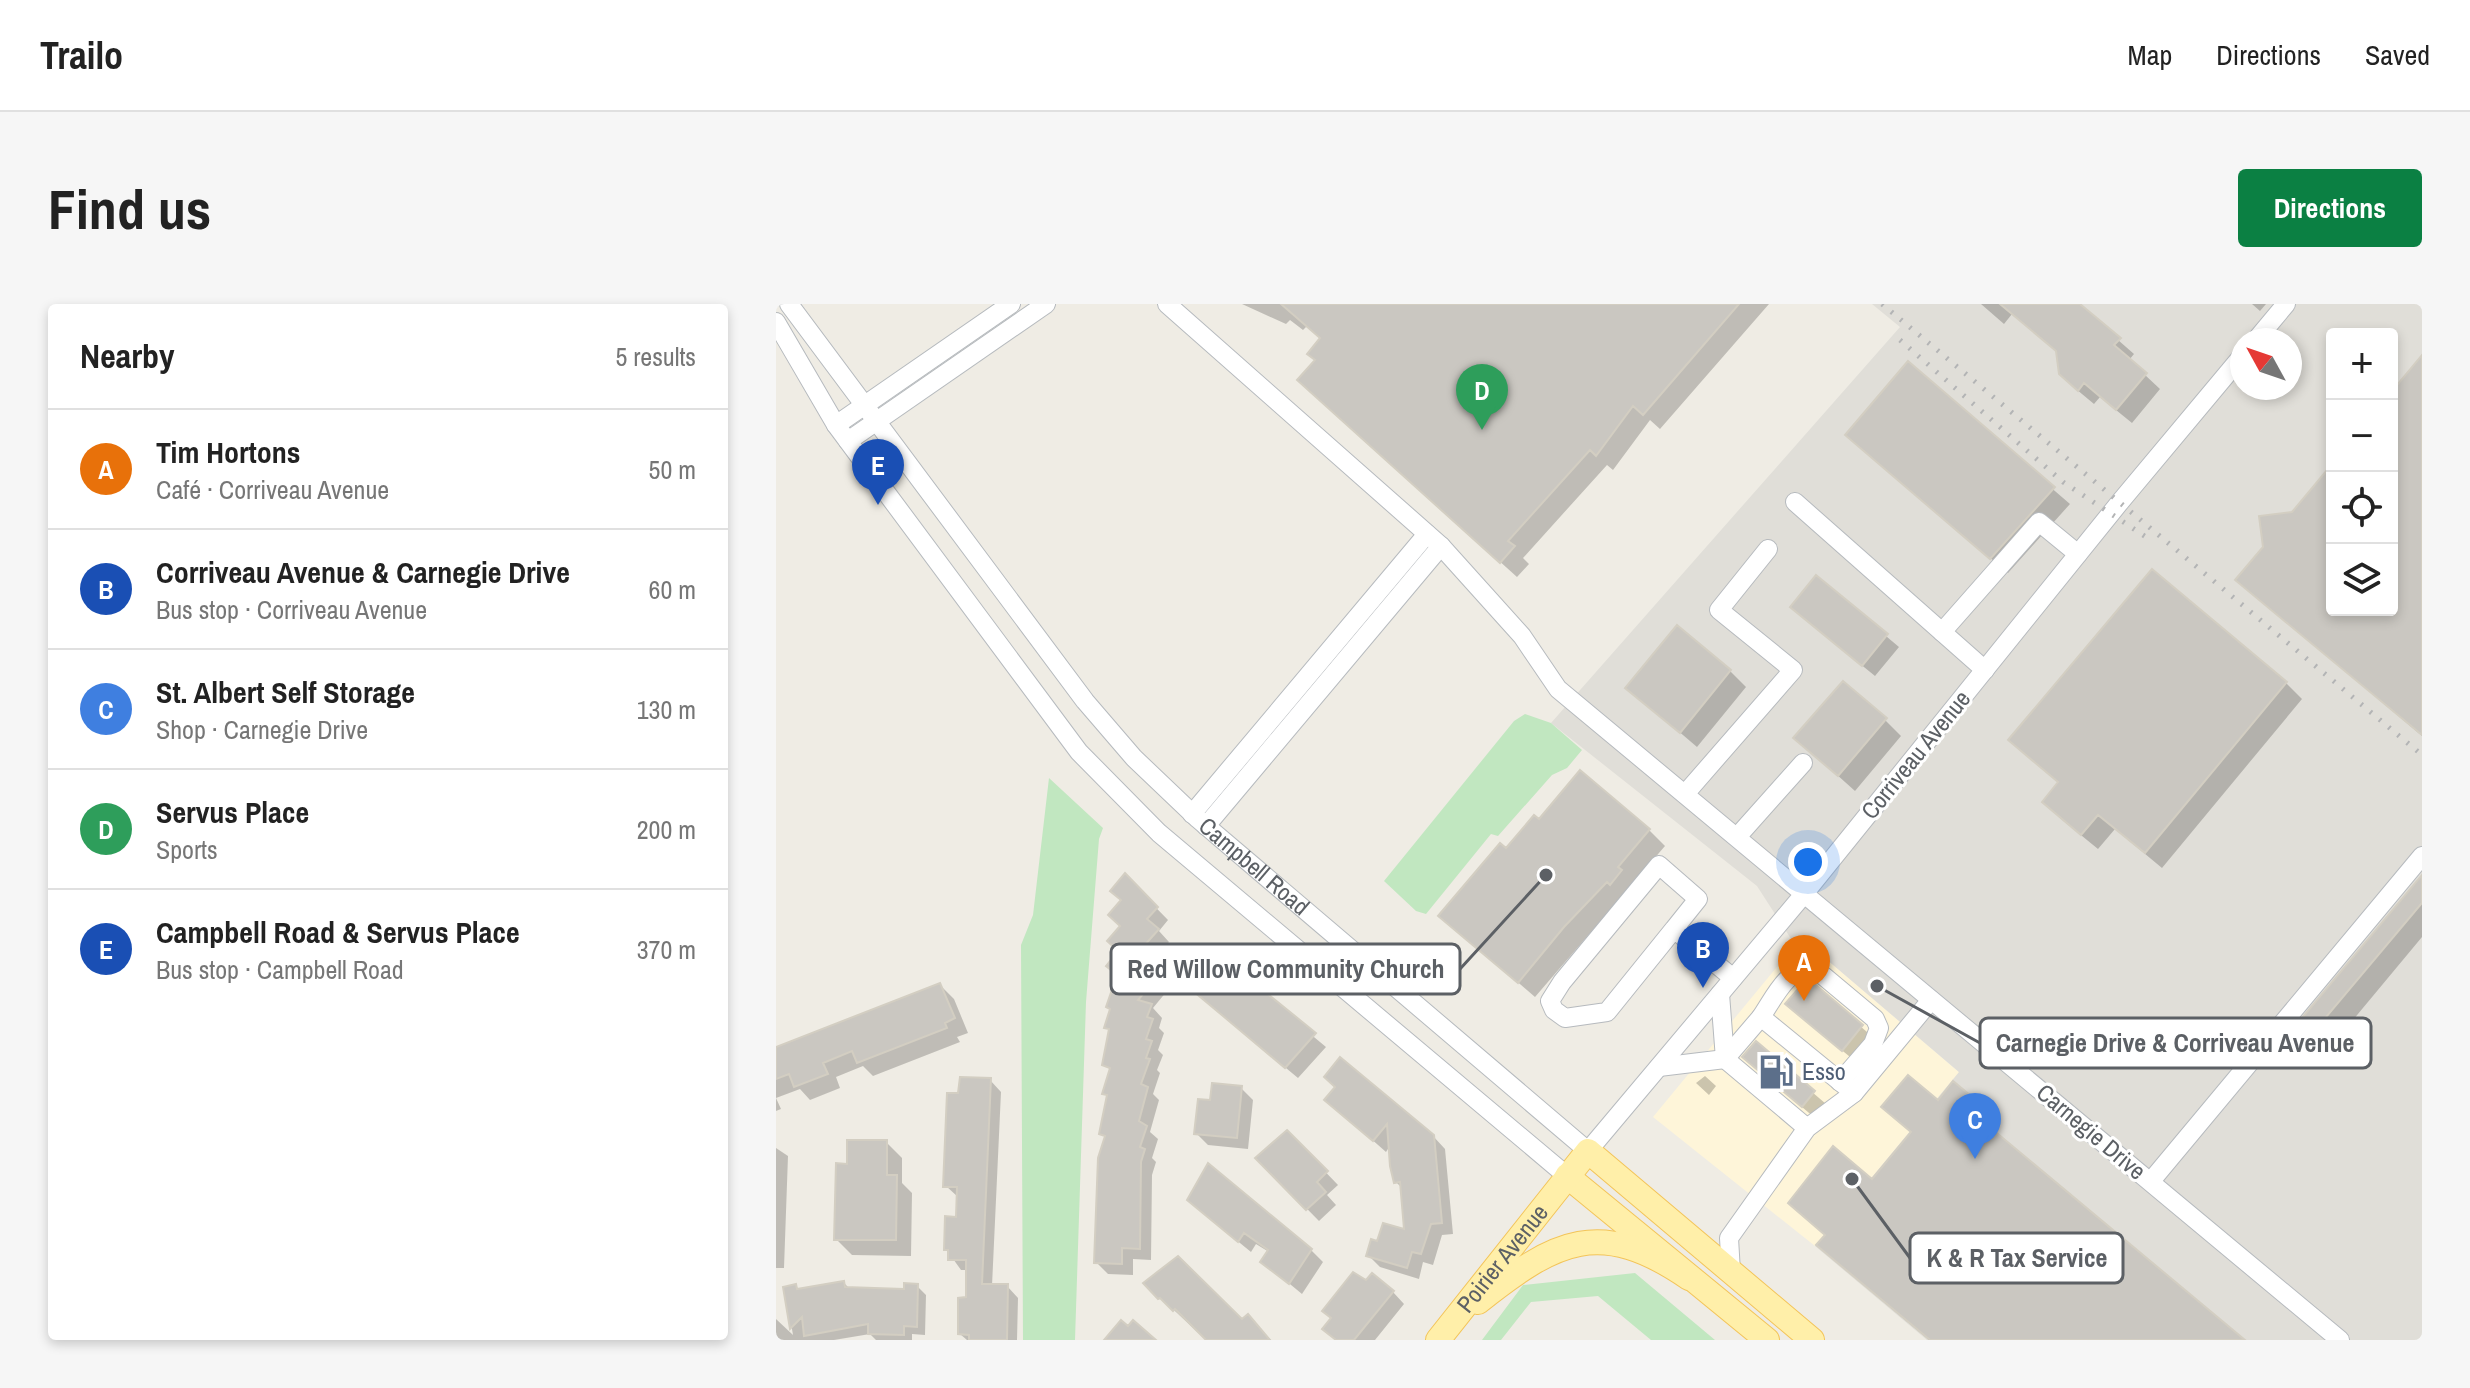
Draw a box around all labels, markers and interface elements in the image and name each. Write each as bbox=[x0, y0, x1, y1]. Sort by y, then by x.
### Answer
text: Trailo bbox=[40, 30, 123, 81]
text: Map bbox=[2128, 36, 2172, 74]
text: Directions bbox=[2216, 36, 2321, 74]
text: Saved bbox=[2365, 36, 2430, 74]
button: Directions bbox=[2238, 169, 2422, 247]
text: Find us bbox=[48, 171, 211, 246]
north arrow bbox=[2230, 328, 2302, 400]
map controls bbox=[2326, 328, 2398, 616]
button: + bbox=[2326, 328, 2398, 400]
text: Nearby bbox=[80, 333, 175, 379]
text: 5 results bbox=[615, 339, 696, 374]
pin: D bbox=[1456, 364, 1508, 430]
button: − bbox=[2326, 400, 2398, 472]
text: Tim Hortons bbox=[156, 432, 300, 472]
pin: E bbox=[852, 439, 904, 505]
text: A bbox=[98, 452, 114, 487]
text: 50 m bbox=[649, 452, 696, 487]
text: Café · Corriveau Avenue bbox=[156, 472, 389, 507]
button: locate bbox=[2326, 472, 2398, 544]
button: layers bbox=[2326, 544, 2398, 616]
text: Corriveau Avenue & Carnegie Drive bbox=[156, 552, 570, 592]
text: B bbox=[98, 572, 114, 607]
text: 60 m bbox=[649, 572, 696, 607]
text: Bus stop · Corriveau Avenue bbox=[156, 592, 427, 627]
text: St. Albert Self Storage bbox=[156, 672, 415, 712]
street label: Corriveau Avenue bbox=[1853, 683, 1977, 826]
text: C bbox=[98, 692, 114, 727]
text: 130 m bbox=[637, 692, 696, 727]
text: Shop · Carnegie Drive bbox=[156, 712, 368, 747]
text: Servus Place bbox=[156, 792, 309, 832]
street label: Campbell Road bbox=[1192, 810, 1316, 922]
text: D bbox=[98, 812, 114, 847]
text: 200 m bbox=[637, 812, 696, 847]
text: Sports bbox=[156, 832, 218, 867]
your location bbox=[1788, 842, 1828, 882]
text: Campbell Road & Servus Place bbox=[156, 912, 520, 952]
pin: B bbox=[1677, 922, 1729, 988]
text: E bbox=[99, 932, 113, 967]
text: 370 m bbox=[637, 932, 696, 967]
pin: A bbox=[1778, 935, 1830, 1001]
callout: Red Willow Community Church bbox=[1111, 944, 1460, 994]
text: Red Willow Community Church bbox=[1127, 951, 1445, 986]
text: Bus stop · Campbell Road bbox=[156, 952, 404, 987]
callout: Carnegie Drive & Corriveau Avenue bbox=[1980, 1018, 2371, 1068]
text: Carnegie Drive & Corriveau Avenue bbox=[1996, 1025, 2354, 1060]
fuel station icon: Esso bbox=[1757, 1053, 1795, 1091]
place label: Esso bbox=[1802, 1055, 1846, 1087]
street label: Carnegie Drive bbox=[2030, 1076, 2153, 1186]
pin: C bbox=[1949, 1093, 2001, 1159]
street label: Poirier Avenue bbox=[1449, 1197, 1555, 1319]
callout: K & R Tax Service bbox=[1910, 1233, 2123, 1283]
text: K & R Tax Service bbox=[1927, 1240, 2107, 1275]

